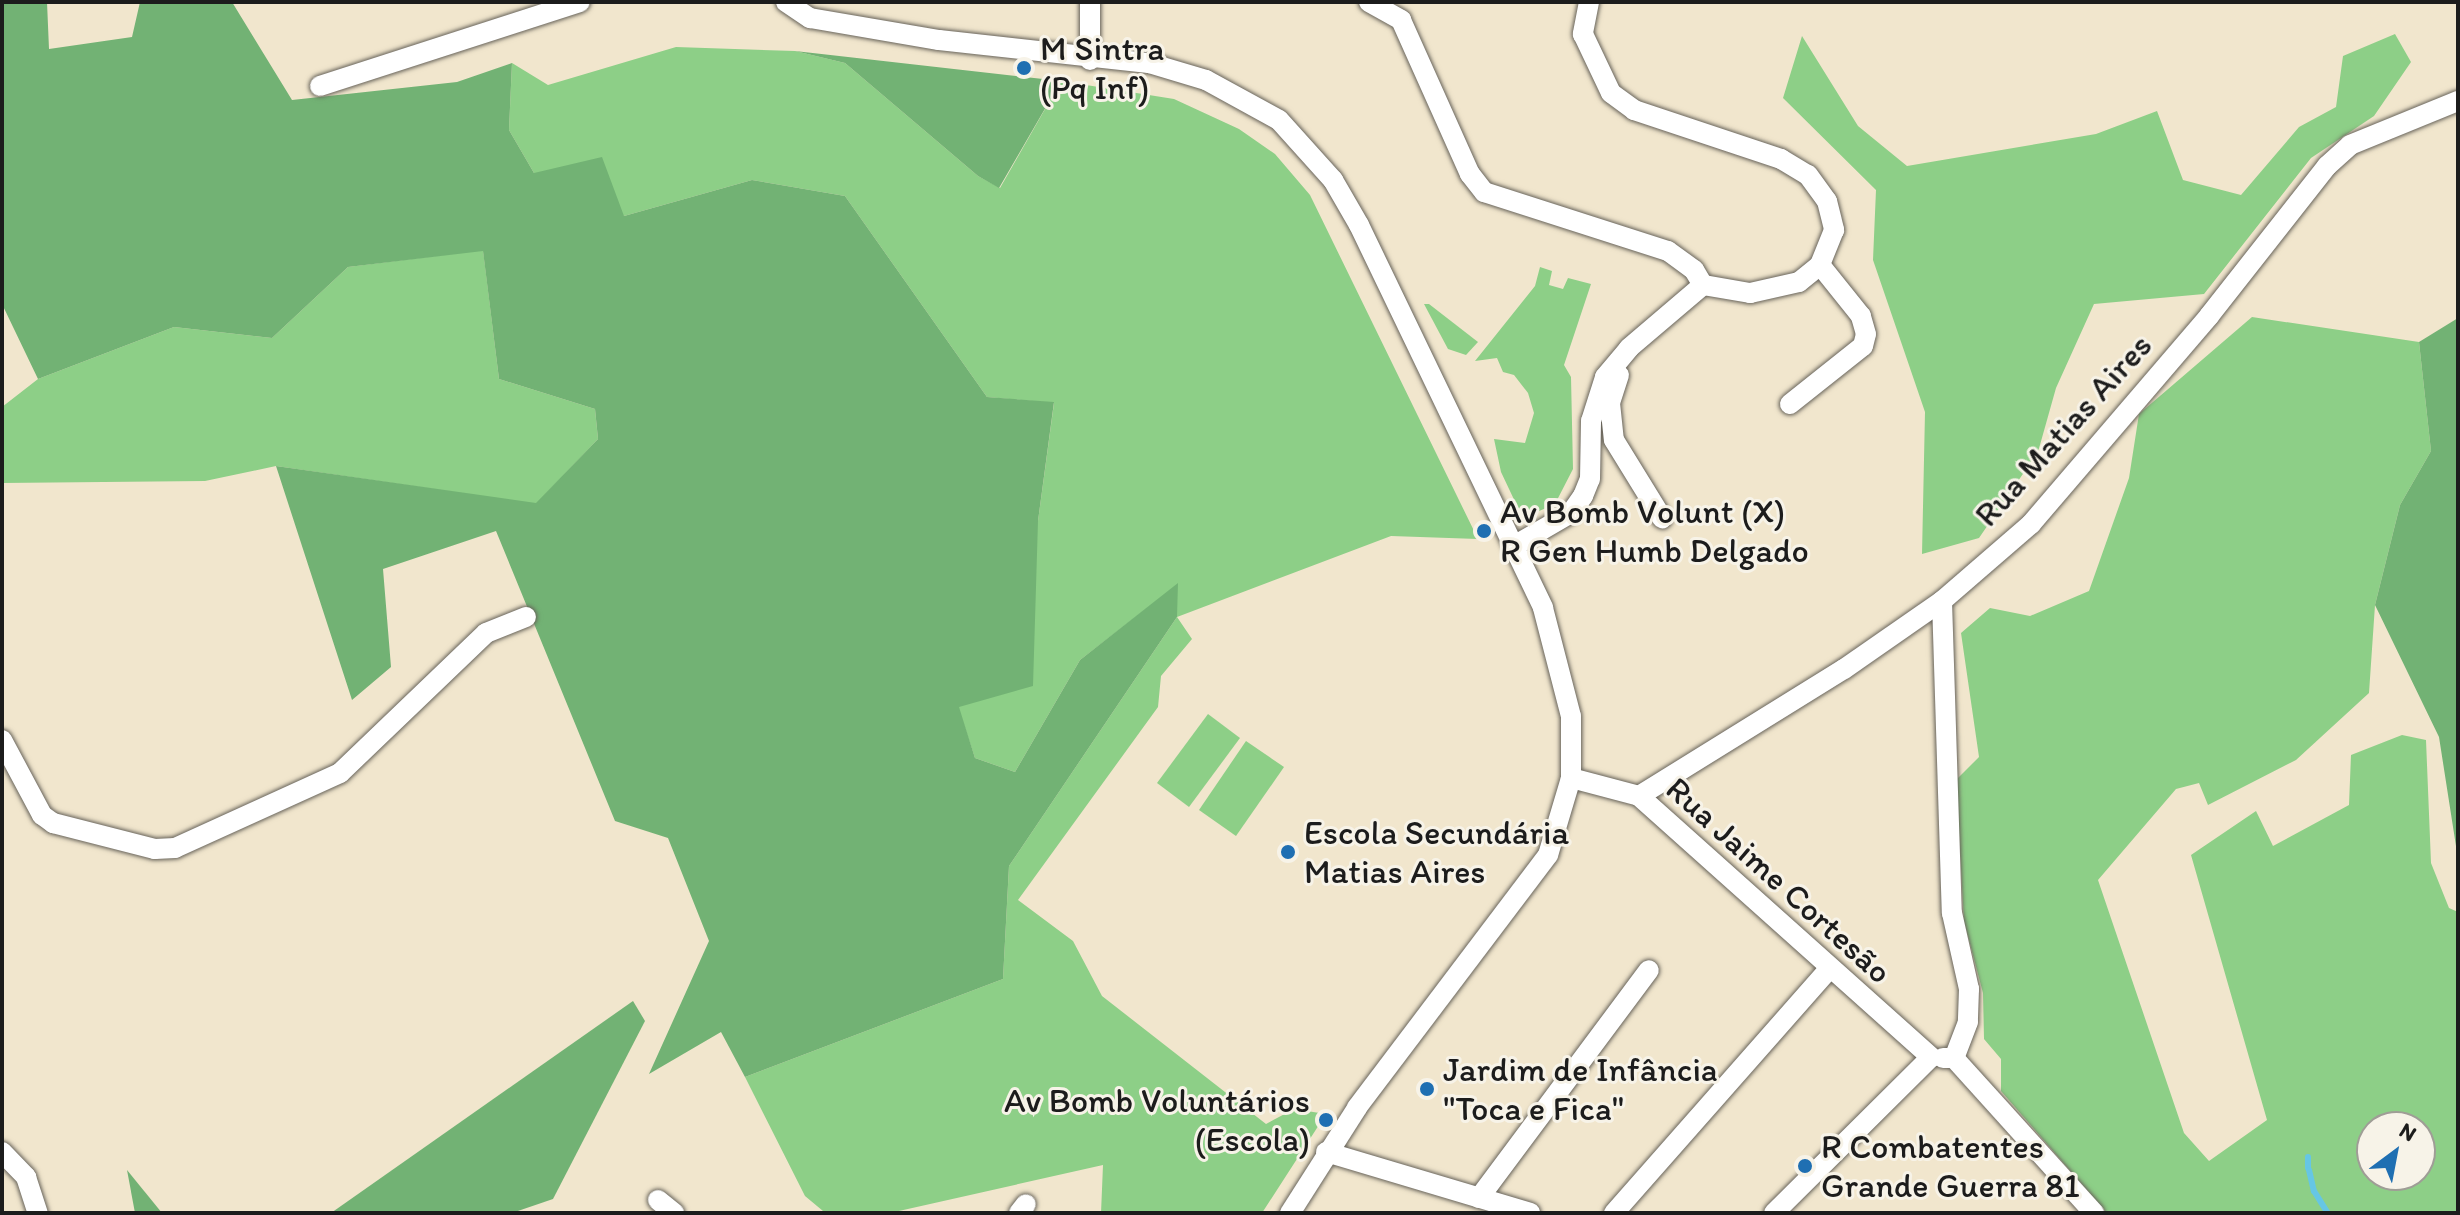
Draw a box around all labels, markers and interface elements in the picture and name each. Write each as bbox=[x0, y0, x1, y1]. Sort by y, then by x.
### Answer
place label: M Sintra (Pq Inf) bbox=[1040, 28, 1164, 108]
marker: M Sintra (Pq Inf) bbox=[1015, 59, 1033, 77]
street label: Rua Matias Aires bbox=[1966, 325, 2160, 535]
place label: Av Bomb Volunt (X) R Gen Humb Delgado bbox=[1500, 491, 1809, 570]
marker: Av Bomb Volunt (X) R Gen Humb Delgado bbox=[1475, 522, 1493, 540]
street label: Rua Jaime Cortesão bbox=[1657, 768, 1901, 992]
place label: Escola Secundária Matias Aires bbox=[1304, 812, 1569, 892]
marker: Escola Secundária Matias Aires bbox=[1279, 843, 1297, 861]
place label: Jardim de Infância "Toca e Fica" bbox=[1443, 1049, 1719, 1128]
place label: Av Bomb Voluntários (Escola) bbox=[1005, 1080, 1310, 1160]
marker: Jardim de Infância "Toca e Fica" bbox=[1418, 1080, 1436, 1098]
marker: Av Bomb Voluntários (Escola) bbox=[1317, 1111, 1335, 1129]
north arrow bbox=[2356, 1111, 2436, 1191]
text: N bbox=[2394, 1117, 2421, 1147]
place label: R Combatentes Grande Guerra 81 bbox=[1821, 1126, 2081, 1206]
marker: R Combatentes Grande Guerra 81 bbox=[1796, 1157, 1814, 1175]

